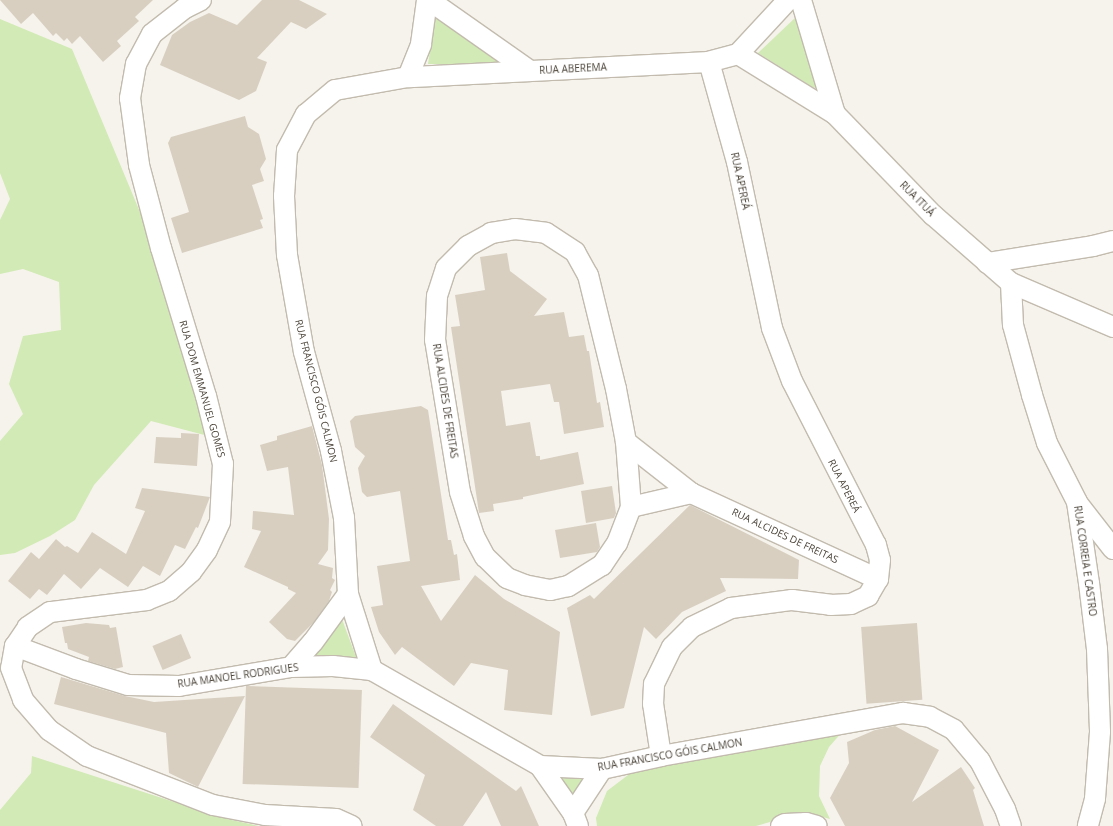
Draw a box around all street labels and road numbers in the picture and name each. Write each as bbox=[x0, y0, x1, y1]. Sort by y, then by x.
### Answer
street label: RUA ABEREMA bbox=[539, 61, 607, 77]
street label: RUA APEREÁ bbox=[728, 151, 752, 211]
street label: RUA ITUÁ bbox=[897, 179, 937, 219]
street label: RUA FRANCISCO GÓIS CALMON bbox=[292, 318, 340, 464]
street label: RUA DOM EMMANUEL GOMES bbox=[177, 319, 227, 459]
street label: RUA ALCIDES DE FREITAS bbox=[430, 343, 460, 459]
street label: RUA APEREÁ bbox=[825, 457, 863, 515]
street label: RUA CORREIA E CASTRO bbox=[1071, 505, 1099, 617]
street label: RUA ALCIDES DE FREITAS bbox=[730, 506, 840, 566]
street label: RUA MANOEL RODRIGUES bbox=[177, 662, 299, 690]
street label: RUA FRANCISCO GÓIS CALMON bbox=[597, 736, 743, 774]

